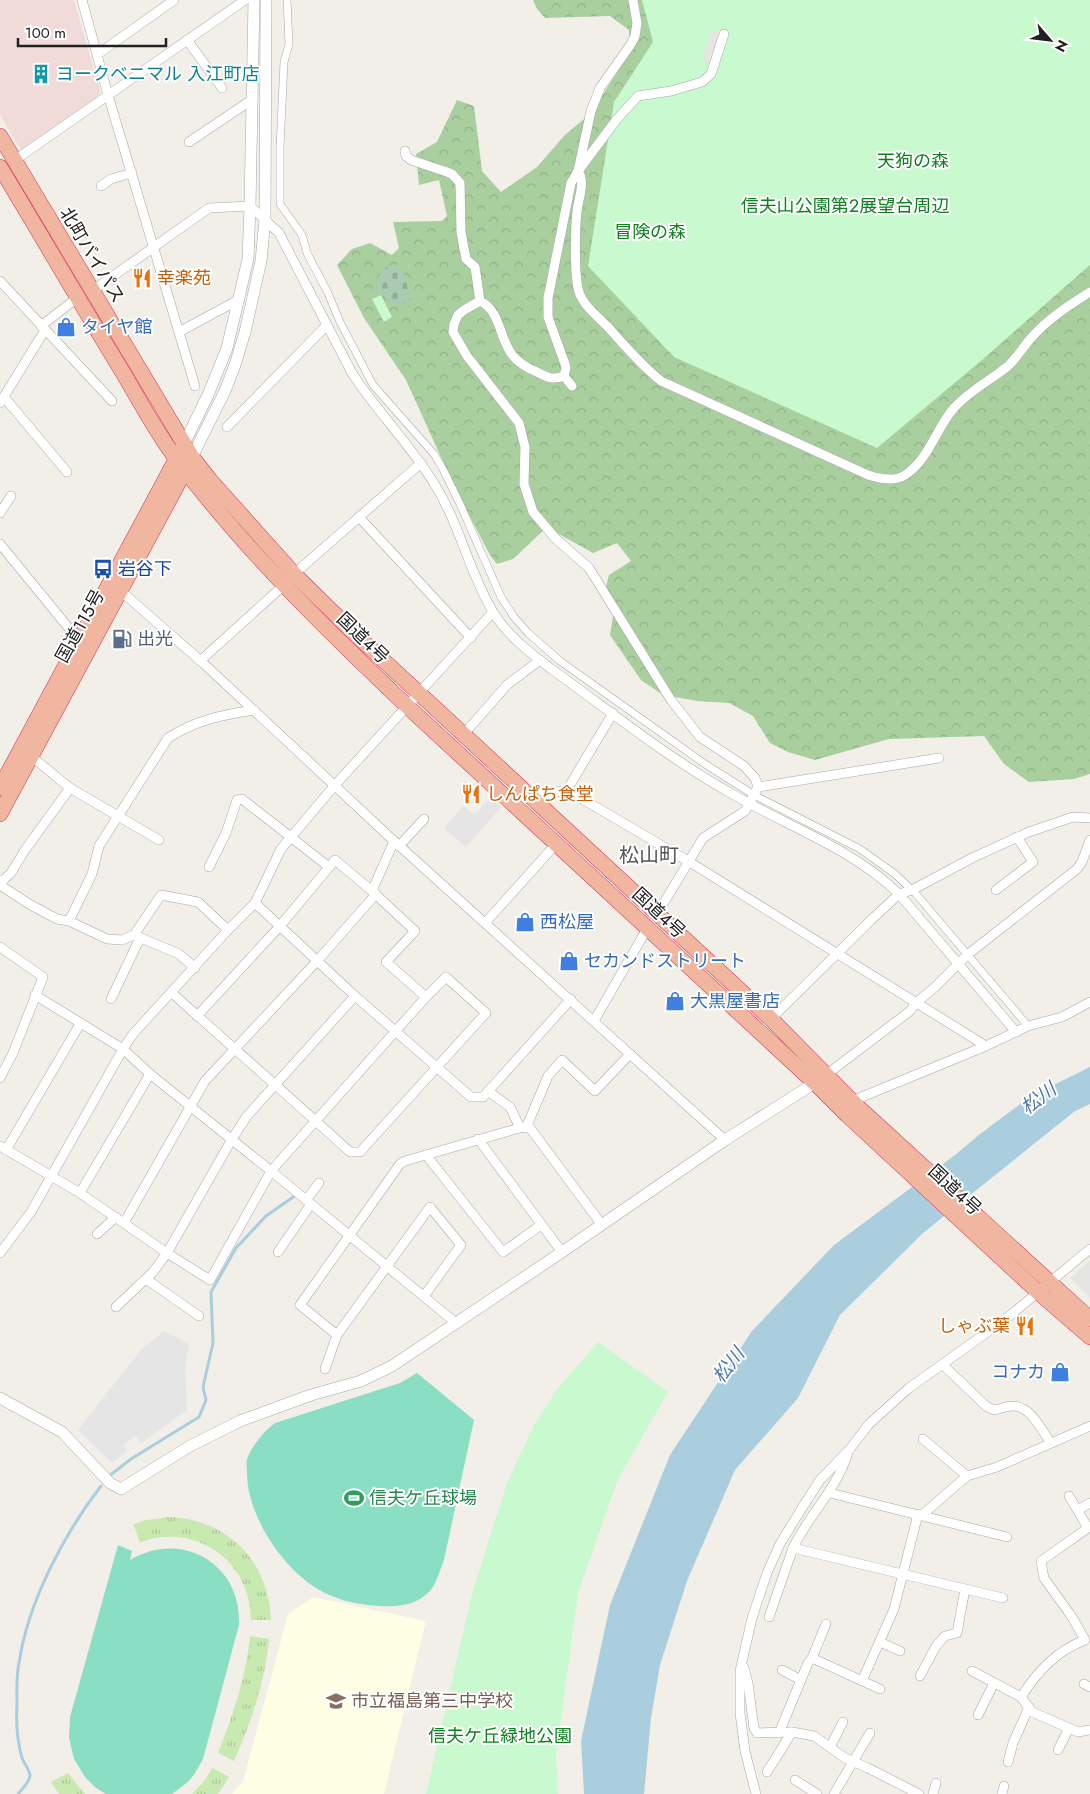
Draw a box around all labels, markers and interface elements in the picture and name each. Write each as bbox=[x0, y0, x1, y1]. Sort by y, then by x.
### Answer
scale bar bbox=[18, 15, 165, 47]
north arrow bbox=[1025, 15, 1075, 65]
text: 100 m bbox=[25, 22, 66, 44]
text: N bbox=[1050, 36, 1073, 56]
place label: ヨークベニマル 入江町店 bbox=[56, 61, 259, 87]
building icon: ヨークベニマル 入江町店 bbox=[30, 63, 52, 85]
park label: 天狗の森 bbox=[877, 148, 949, 174]
park label: 信夫山公園第２展望台周辺 bbox=[741, 193, 949, 219]
street label: 北町バイパス bbox=[53, 202, 131, 308]
park label: 冒険の森 bbox=[614, 219, 686, 245]
place label: 幸楽苑 bbox=[157, 265, 211, 291]
restaurant icon: 幸楽苑 bbox=[131, 267, 153, 289]
place label: タイヤ館 bbox=[81, 314, 152, 340]
shop icon: タイヤ館 bbox=[55, 316, 77, 338]
place label: 岩谷下 bbox=[118, 556, 172, 582]
bus stop icon: 岩谷下 bbox=[92, 558, 114, 580]
street label: 国道115号 bbox=[49, 585, 111, 667]
street label: 国道4号 bbox=[331, 606, 395, 670]
place label: 出光 bbox=[137, 626, 173, 652]
fuel station icon: 出光 bbox=[111, 628, 133, 650]
place label: しんぱち食堂 bbox=[486, 781, 594, 807]
restaurant icon: しんぱち食堂 bbox=[460, 783, 482, 805]
district label: 松山町 bbox=[619, 841, 679, 870]
street label: 国道4号 bbox=[627, 881, 691, 945]
place label: 西松屋 bbox=[540, 909, 594, 935]
shop icon: 西松屋 bbox=[514, 911, 536, 933]
place label: セカンドストリート bbox=[584, 948, 746, 974]
shop icon: セカンドストリート bbox=[558, 950, 580, 972]
place label: 大黒屋書店 bbox=[690, 988, 780, 1014]
shop icon: 大黒屋書店 bbox=[664, 990, 686, 1012]
water label: 松川 bbox=[1015, 1075, 1063, 1121]
street label: 国道4号 bbox=[923, 1158, 987, 1222]
place label: しゃぶ葉 bbox=[938, 1313, 1010, 1339]
restaurant icon: しゃぶ葉 bbox=[1014, 1315, 1036, 1337]
water label: 松川 bbox=[706, 1340, 752, 1389]
place label: コナカ bbox=[991, 1359, 1045, 1385]
shop icon: コナカ bbox=[1049, 1361, 1071, 1383]
place label: 信夫ケ丘球場 bbox=[369, 1485, 477, 1511]
sports icon: 信夫ケ丘球場 bbox=[343, 1487, 365, 1509]
place label: 市立福島第三中学校 bbox=[351, 1688, 513, 1714]
school or university icon: 市立福島第三中学校 bbox=[325, 1690, 347, 1712]
park label: 信夫ケ丘緑地公園 bbox=[428, 1723, 572, 1749]

